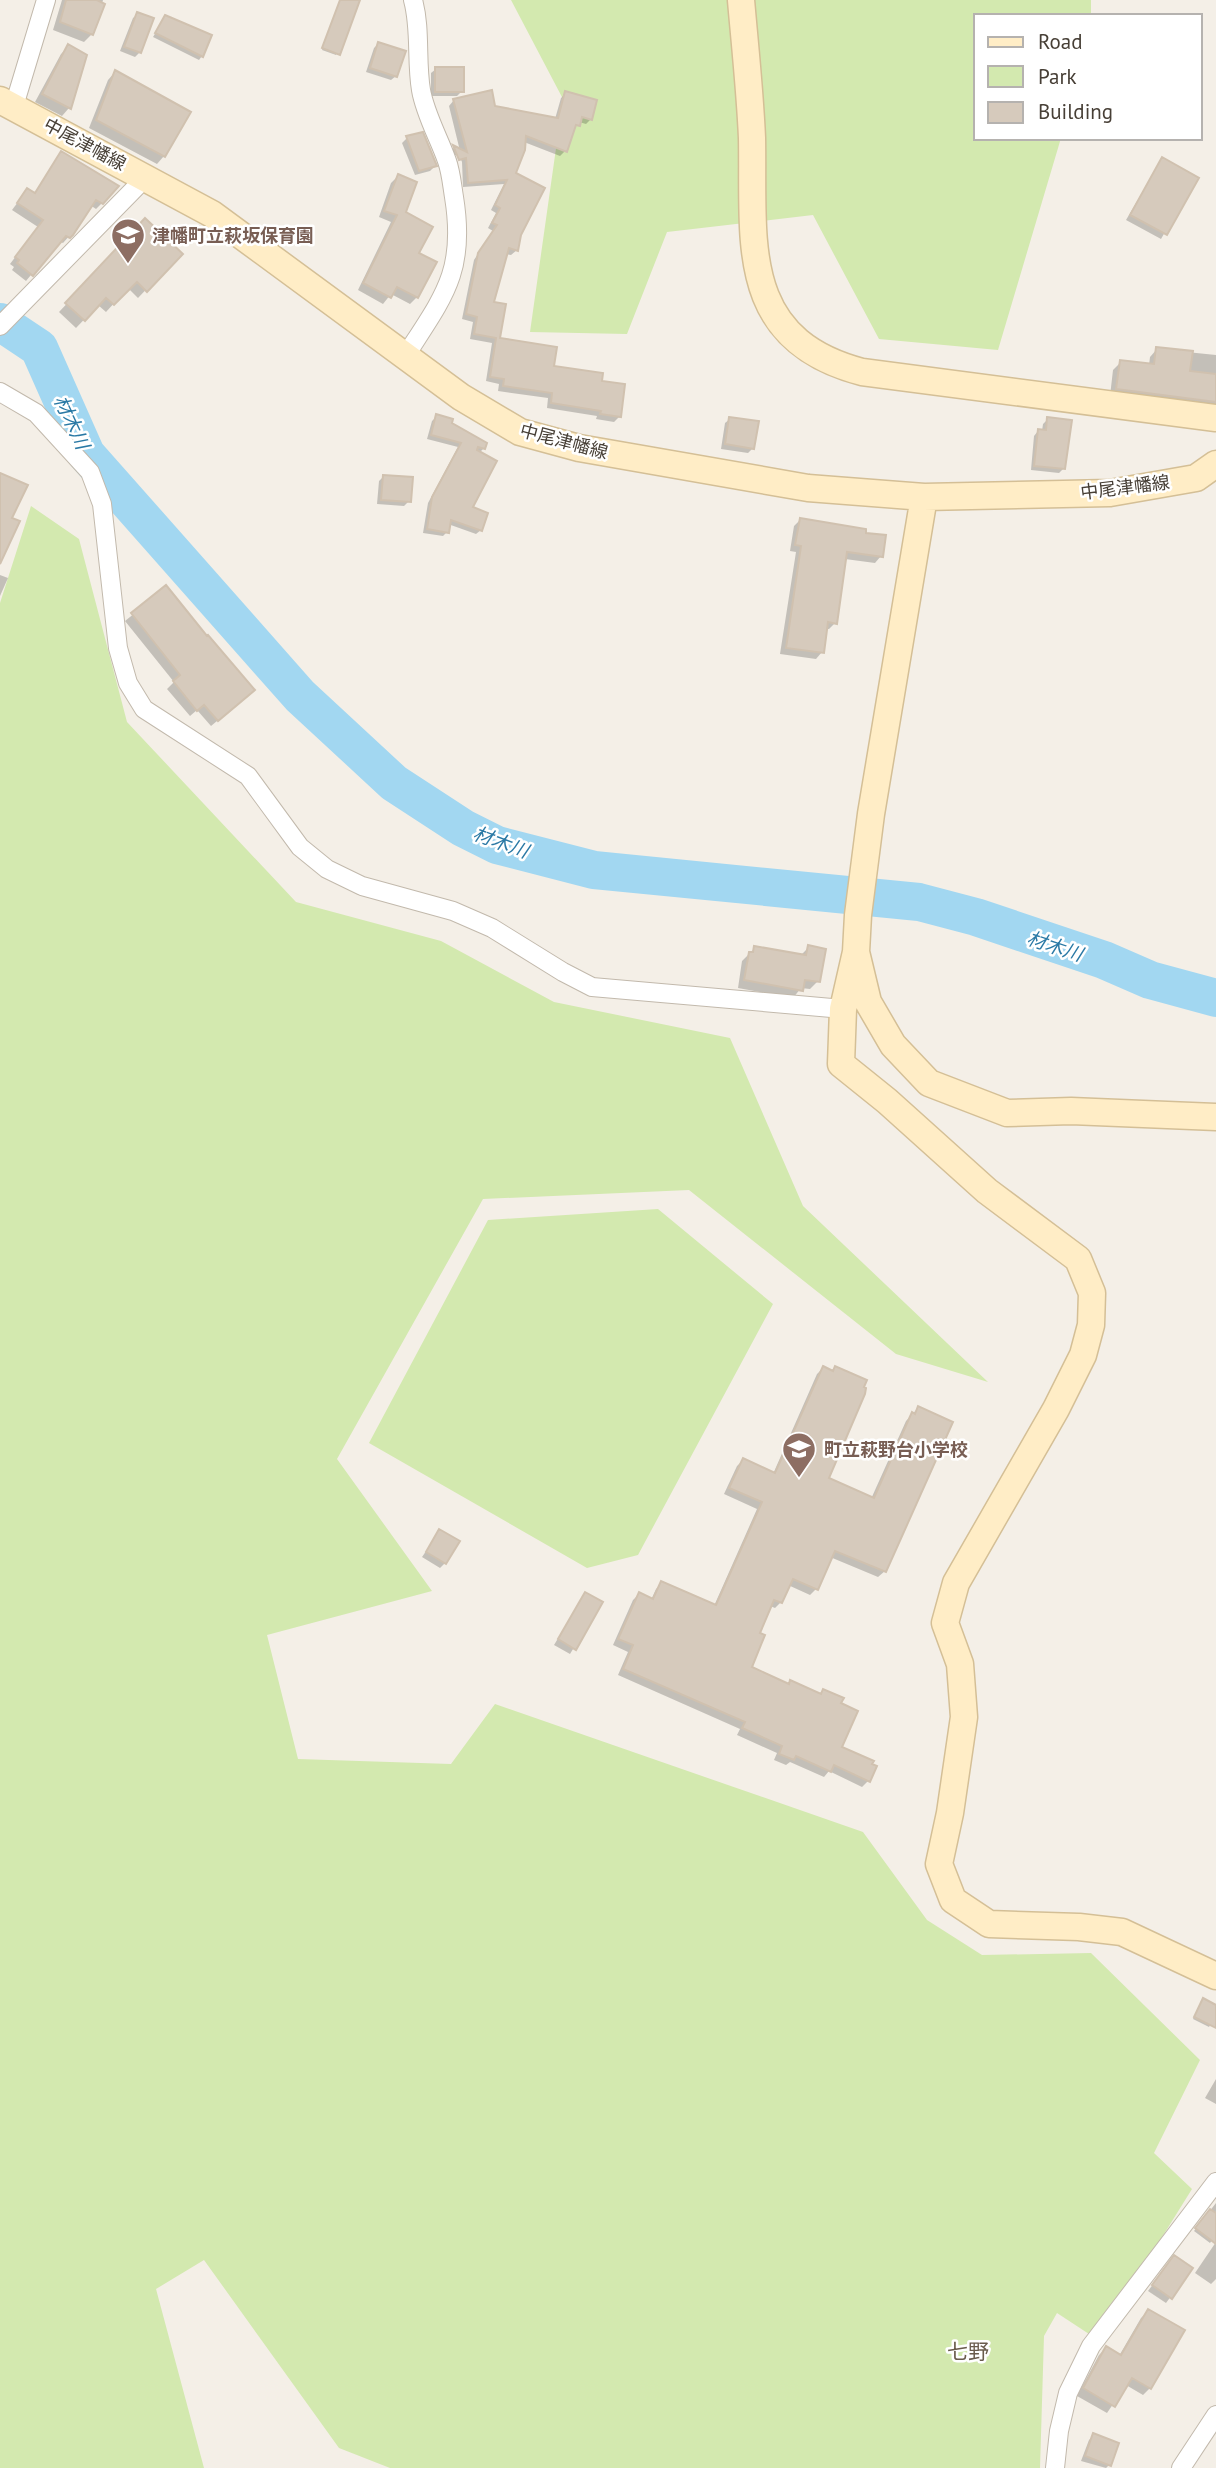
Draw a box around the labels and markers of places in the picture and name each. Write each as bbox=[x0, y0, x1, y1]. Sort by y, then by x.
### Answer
school or university icon: 津幡町立萩坂保育園 bbox=[109, 216, 147, 265]
place label: 津幡町立萩坂保育園 bbox=[152, 224, 314, 247]
school or university icon: 町立萩野台小学校 bbox=[780, 1430, 818, 1479]
place label: 町立萩野台小学校 bbox=[824, 1438, 968, 1461]

